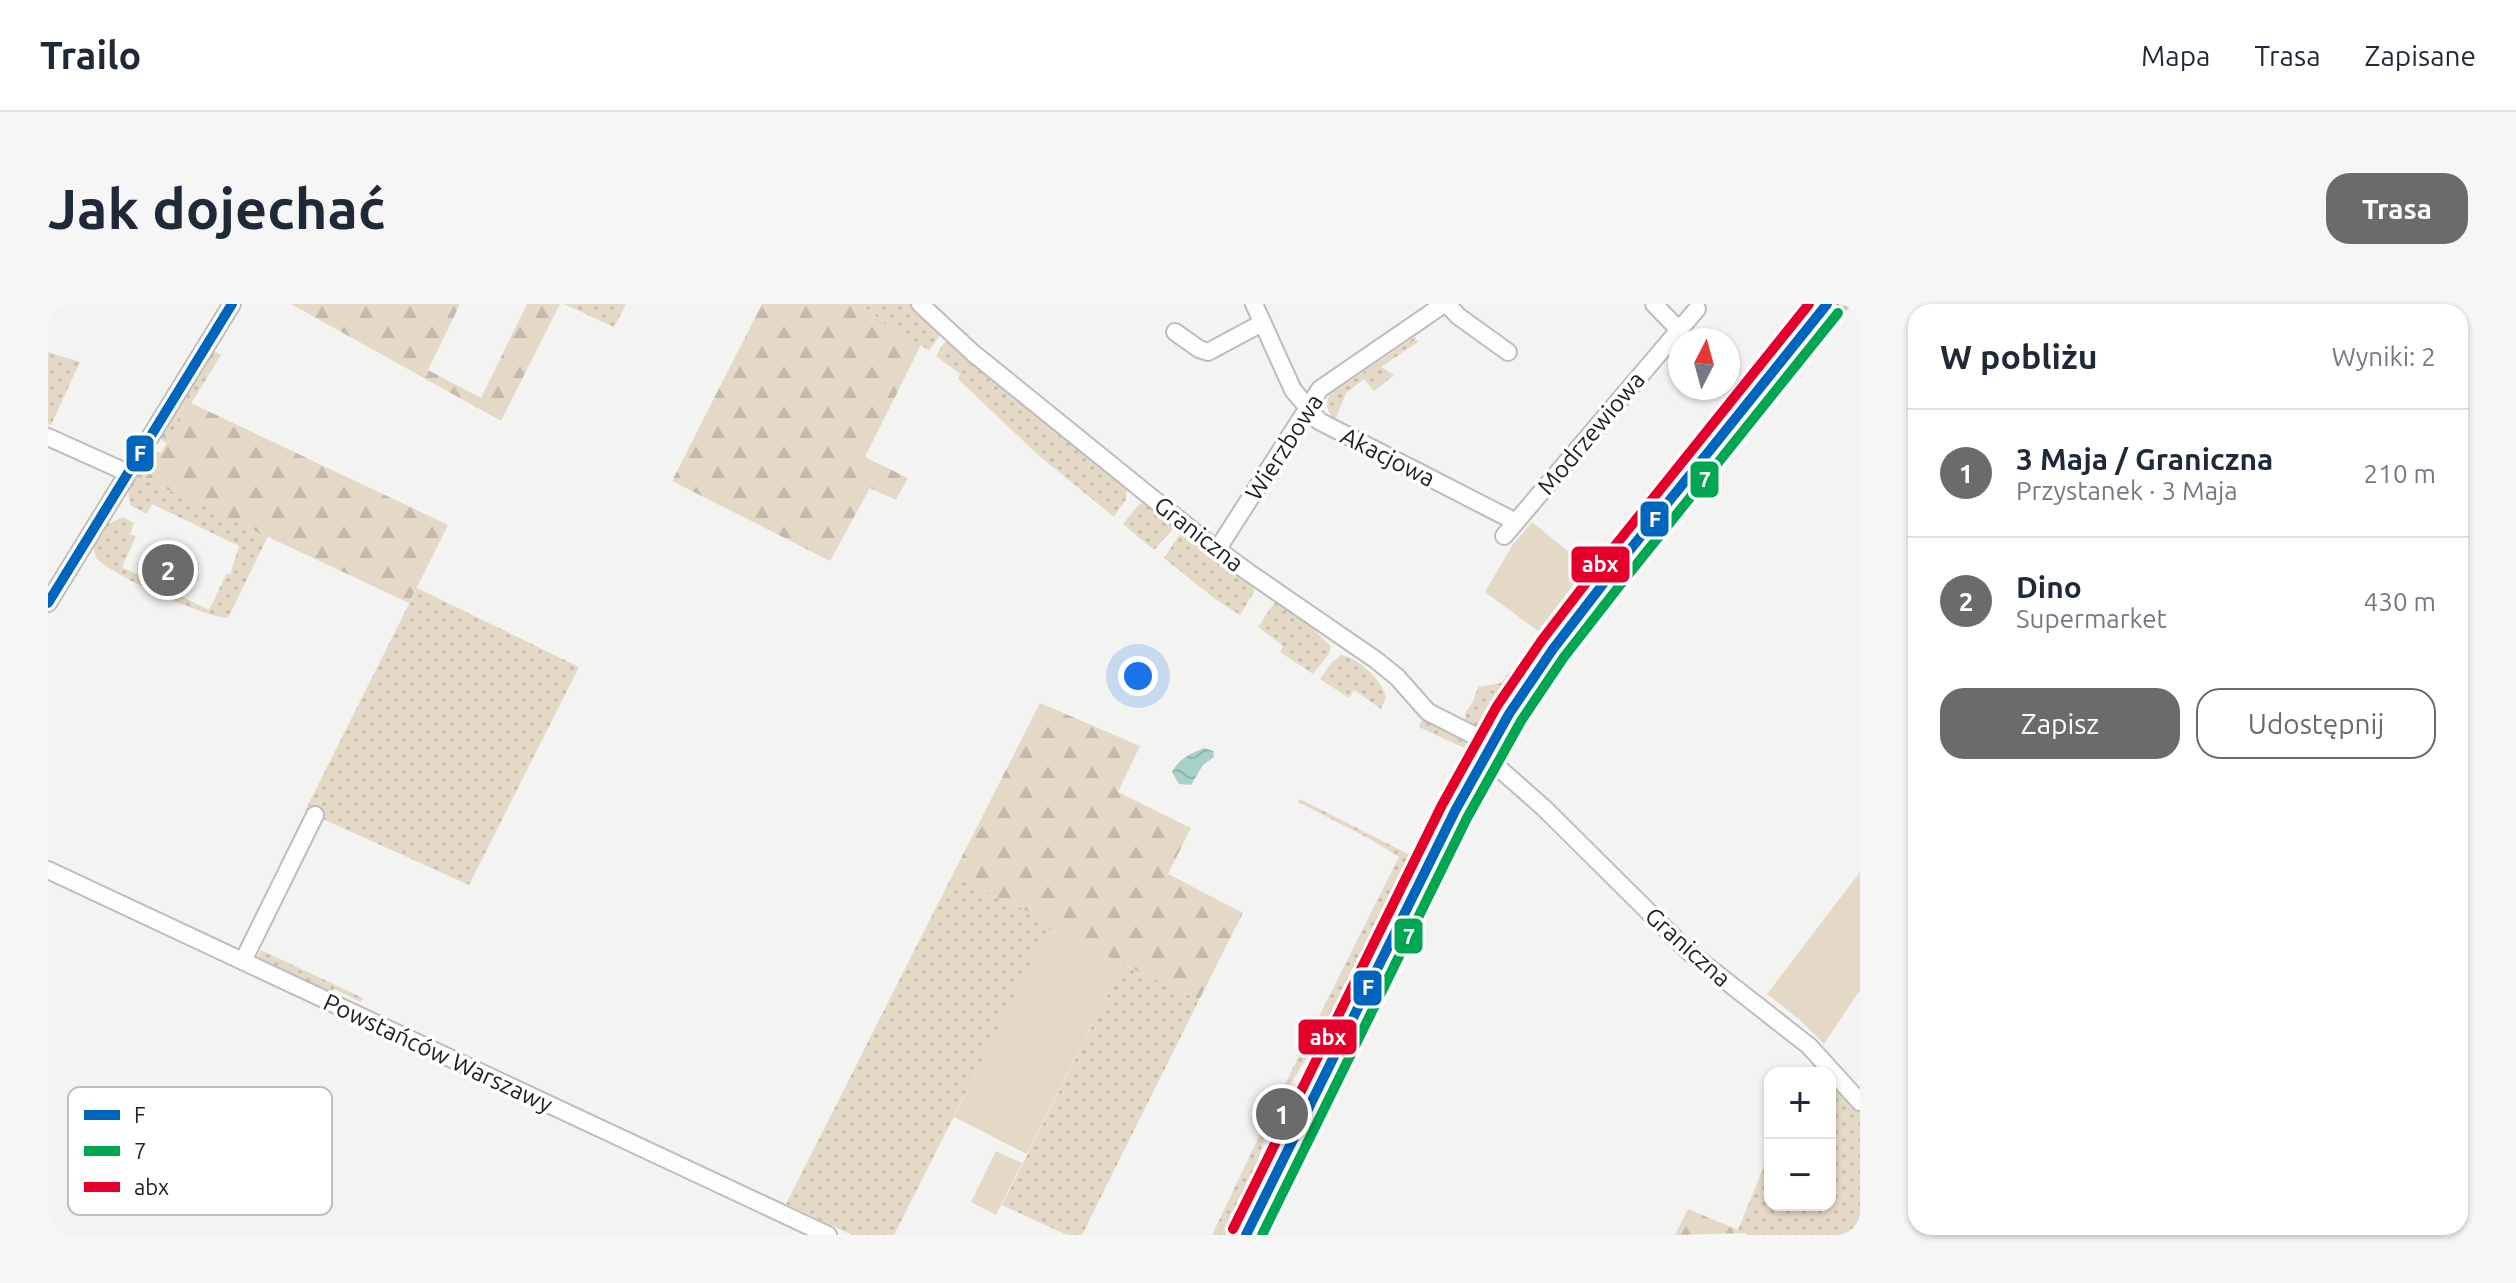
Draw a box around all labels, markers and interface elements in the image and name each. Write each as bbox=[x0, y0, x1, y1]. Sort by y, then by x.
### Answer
text: Trailo bbox=[40, 34, 141, 76]
text: Mapa bbox=[2141, 40, 2210, 71]
text: Trasa bbox=[2254, 40, 2321, 71]
text: Zapisane bbox=[2365, 40, 2476, 71]
button: Trasa bbox=[2326, 173, 2468, 244]
text: Jak dojechać bbox=[48, 177, 385, 240]
north arrow bbox=[1668, 328, 1740, 400]
text: W pobliżu bbox=[1940, 337, 2098, 375]
text: Wyniki: 2 bbox=[2332, 342, 2436, 371]
street label: Modrzewiowa bbox=[1532, 366, 1650, 500]
street label: Wierzbowa bbox=[1240, 389, 1328, 505]
street label: Akacjowa bbox=[1336, 422, 1440, 492]
line badge: F bbox=[125, 434, 155, 473]
text: F bbox=[134, 440, 146, 465]
text: 3 Maja / Graniczna bbox=[2016, 442, 2273, 476]
text: 1 bbox=[1959, 459, 1973, 488]
text: 210 m bbox=[2364, 459, 2436, 488]
line badge: 7 bbox=[1689, 460, 1720, 499]
text: 7 bbox=[1699, 466, 1711, 491]
text: Przystanek · 3 Maja bbox=[2016, 476, 2238, 505]
street label: Graniczna bbox=[1149, 491, 1249, 577]
line badge: F bbox=[1639, 500, 1670, 538]
text: F bbox=[1649, 506, 1661, 531]
pin: 2 bbox=[142, 540, 194, 600]
line badge: abx bbox=[1570, 545, 1631, 584]
text: abx bbox=[1582, 551, 1618, 576]
text: Dino bbox=[2016, 570, 2082, 604]
text: 2 bbox=[1959, 587, 1973, 616]
text: 430 m bbox=[2364, 587, 2436, 616]
text: Supermarket bbox=[2016, 604, 2167, 633]
your location bbox=[1118, 656, 1158, 696]
button: Zapisz bbox=[1940, 688, 2180, 759]
button: Udostępnij bbox=[2196, 688, 2436, 759]
street label: Graniczna bbox=[1640, 902, 1736, 992]
line badge: 7 bbox=[1393, 917, 1424, 955]
text: 7 bbox=[1403, 923, 1415, 948]
line badge: F bbox=[1352, 969, 1383, 1007]
text: F bbox=[1362, 974, 1374, 999]
street label: Powstańców Warszawy bbox=[319, 988, 557, 1118]
line badge: abx bbox=[1297, 1018, 1358, 1056]
text: abx bbox=[1310, 1024, 1346, 1049]
map controls bbox=[1764, 1067, 1836, 1211]
button: + bbox=[1764, 1067, 1836, 1139]
pin: 1 bbox=[1256, 1084, 1308, 1144]
legend bbox=[68, 1087, 332, 1215]
text: F bbox=[134, 1102, 146, 1127]
text: 7 bbox=[134, 1138, 146, 1163]
button: − bbox=[1764, 1139, 1836, 1211]
text: abx bbox=[134, 1174, 169, 1199]

